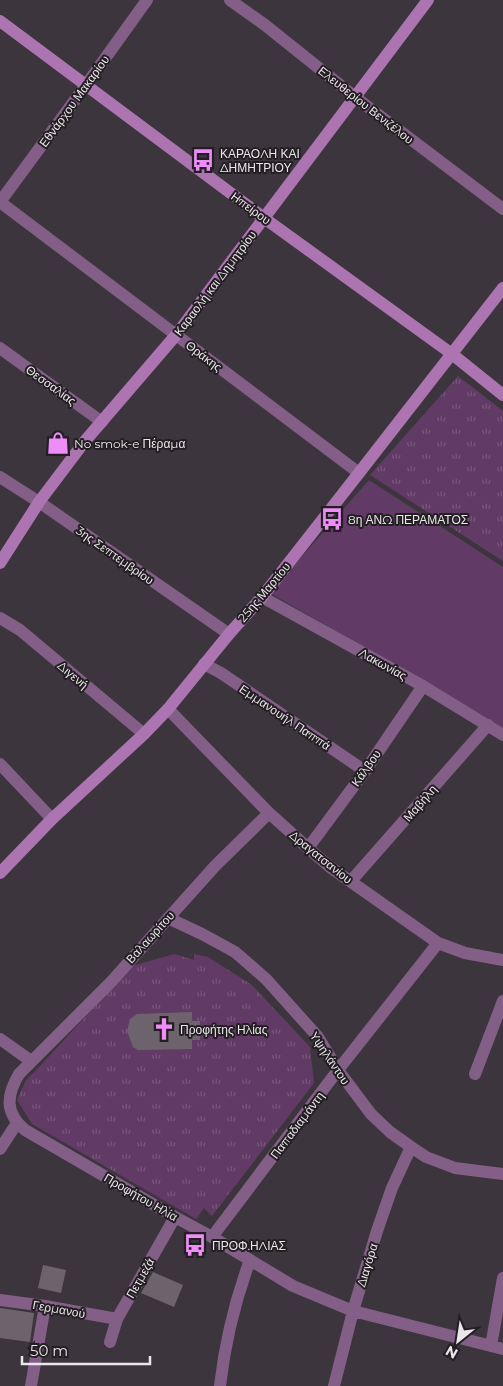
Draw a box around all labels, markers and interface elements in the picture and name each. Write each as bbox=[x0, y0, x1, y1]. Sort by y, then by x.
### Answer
street label: Εθνάρχου Μακαρίου bbox=[36, 52, 112, 150]
street label: Ελευθερίου Βενιζέλου bbox=[315, 63, 417, 147]
place label: ΚΑΡΑΟΛΗ ΚΑΙ ΔΗΜΗΤΡΙΟΥ bbox=[220, 146, 300, 175]
bus stop icon: ΚΑΡΑΟΛΗ ΚΑΙ ΔΗΜΗΤΡΙΟΥ bbox=[190, 147, 216, 173]
street label: Ηπείρου bbox=[228, 189, 274, 227]
street label: Καραολή και Δημητρίου bbox=[171, 227, 259, 339]
street label: Θράκης bbox=[183, 338, 225, 375]
street label: Θεσσαλίας bbox=[23, 362, 79, 408]
shop icon: No smok-e Πέραμα bbox=[45, 430, 71, 456]
place label: No smok-e Πέραμα bbox=[74, 436, 185, 451]
bus stop icon: 8η ΑΝΩ ΠΕΡΑΜΑΤΟΣ bbox=[319, 506, 345, 532]
place label: 8η ΑΝΩ ΠΕΡΑΜΑΤΟΣ bbox=[348, 512, 468, 527]
street label: 3ης Σεπτεμβρίου bbox=[73, 523, 157, 587]
street label: 25ης Μαρτίου bbox=[235, 559, 293, 625]
street label: Λακωνίας bbox=[357, 645, 410, 683]
street label: Διγενή bbox=[55, 658, 91, 692]
street label: Εμμανουήλ Παππά bbox=[237, 681, 333, 753]
street label: Κάλβου bbox=[348, 747, 384, 789]
street label: Μαβήλη bbox=[400, 782, 440, 824]
street label: Δραγατσανίου bbox=[287, 827, 355, 887]
street label: Βαλαωρίτου bbox=[123, 908, 177, 966]
church icon: Προφήτης Ηλίας bbox=[151, 1016, 177, 1042]
place label: Προφήτης Ηλίας bbox=[180, 1022, 268, 1037]
street label: Υψηλάντου bbox=[307, 1029, 353, 1087]
street label: Παπαδιαμάντη bbox=[267, 1089, 327, 1161]
street label: Προφήτου Ηλία bbox=[102, 1170, 180, 1224]
bus stop icon: ΠΡΟΦ.ΗΛΙΑΣ bbox=[182, 1232, 208, 1258]
place label: ΠΡΟΦ.ΗΛΙΑΣ bbox=[212, 1238, 286, 1253]
street label: Διαγόρα bbox=[353, 1241, 381, 1289]
street label: Πετμεζά bbox=[123, 1255, 157, 1301]
street label: Γερμανού bbox=[32, 1297, 86, 1321]
north arrow bbox=[433, 1316, 483, 1366]
scale bar bbox=[22, 1334, 150, 1366]
text: 50 m bbox=[30, 1341, 68, 1360]
text: N bbox=[442, 1342, 461, 1363]

